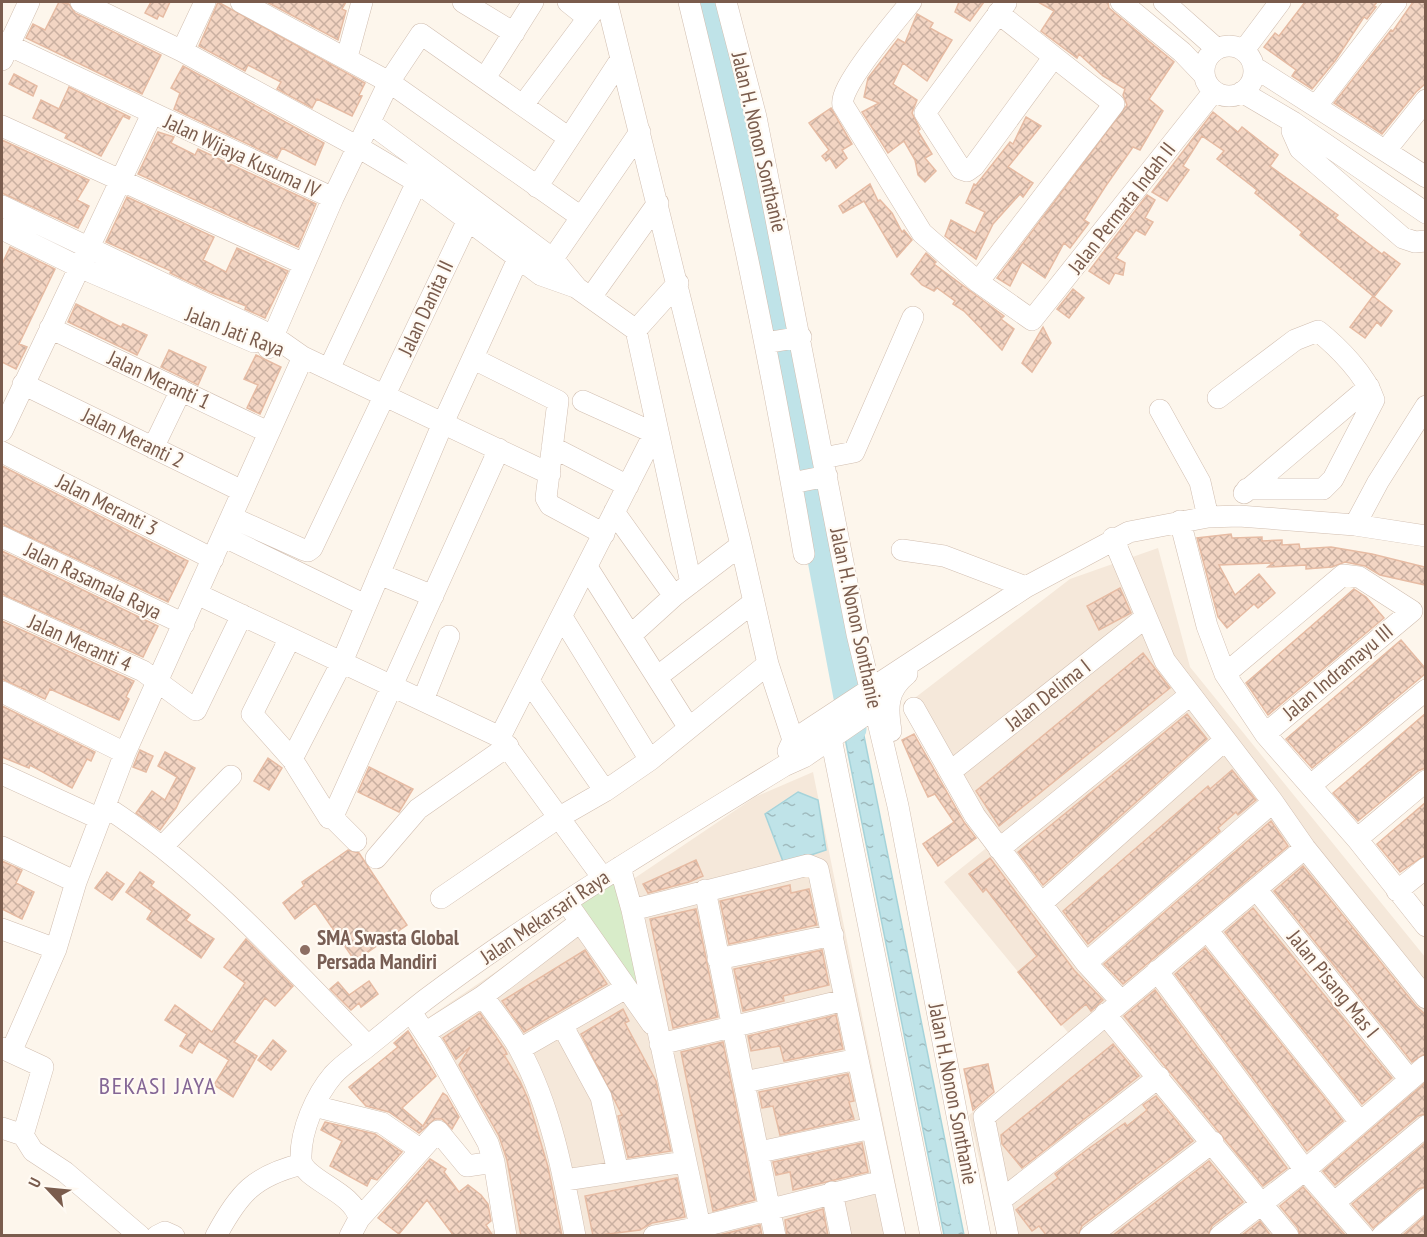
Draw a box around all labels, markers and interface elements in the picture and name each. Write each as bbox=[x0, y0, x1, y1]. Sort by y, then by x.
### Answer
street label: Jalan H. Nonon Sonthanie bbox=[725, 48, 793, 235]
street label: Jalan Wijaya Kusuma IV bbox=[159, 107, 325, 204]
street label: Jalan Permata Indah II bbox=[1061, 137, 1181, 280]
street label: Jalan Danita II bbox=[391, 256, 459, 361]
street label: Jalan Jati Raya bbox=[181, 300, 288, 363]
street label: Jalan Meranti 1 bbox=[103, 344, 215, 415]
street label: Jalan Meranti 2 bbox=[77, 401, 189, 474]
street label: Jalan Meranti 3 bbox=[51, 467, 162, 542]
street label: Jalan H. Nonon Sonthanie bbox=[824, 524, 889, 711]
street label: Jalan Rasamala Raya bbox=[19, 535, 166, 625]
street label: Jalan Meranti 4 bbox=[24, 607, 136, 677]
street label: Jalan Indramayu III bbox=[1276, 618, 1398, 726]
street label: Jalan Delima I bbox=[999, 653, 1096, 737]
street label: Jalan Mekarsari Raya bbox=[474, 864, 614, 970]
place label: SMA Swasta Global Persada Mandiri bbox=[317, 924, 460, 975]
street label: Jalan Pisang Mas I bbox=[1281, 924, 1385, 1043]
marker: SMA Swasta Global Persada Mandiri bbox=[298, 943, 312, 957]
street label: Jalan H. Nonon Sonthanie bbox=[922, 1000, 984, 1187]
district label: BEKASI JAYA bbox=[99, 1070, 217, 1101]
north arrow bbox=[18, 1159, 78, 1219]
text: U bbox=[24, 1174, 45, 1191]

